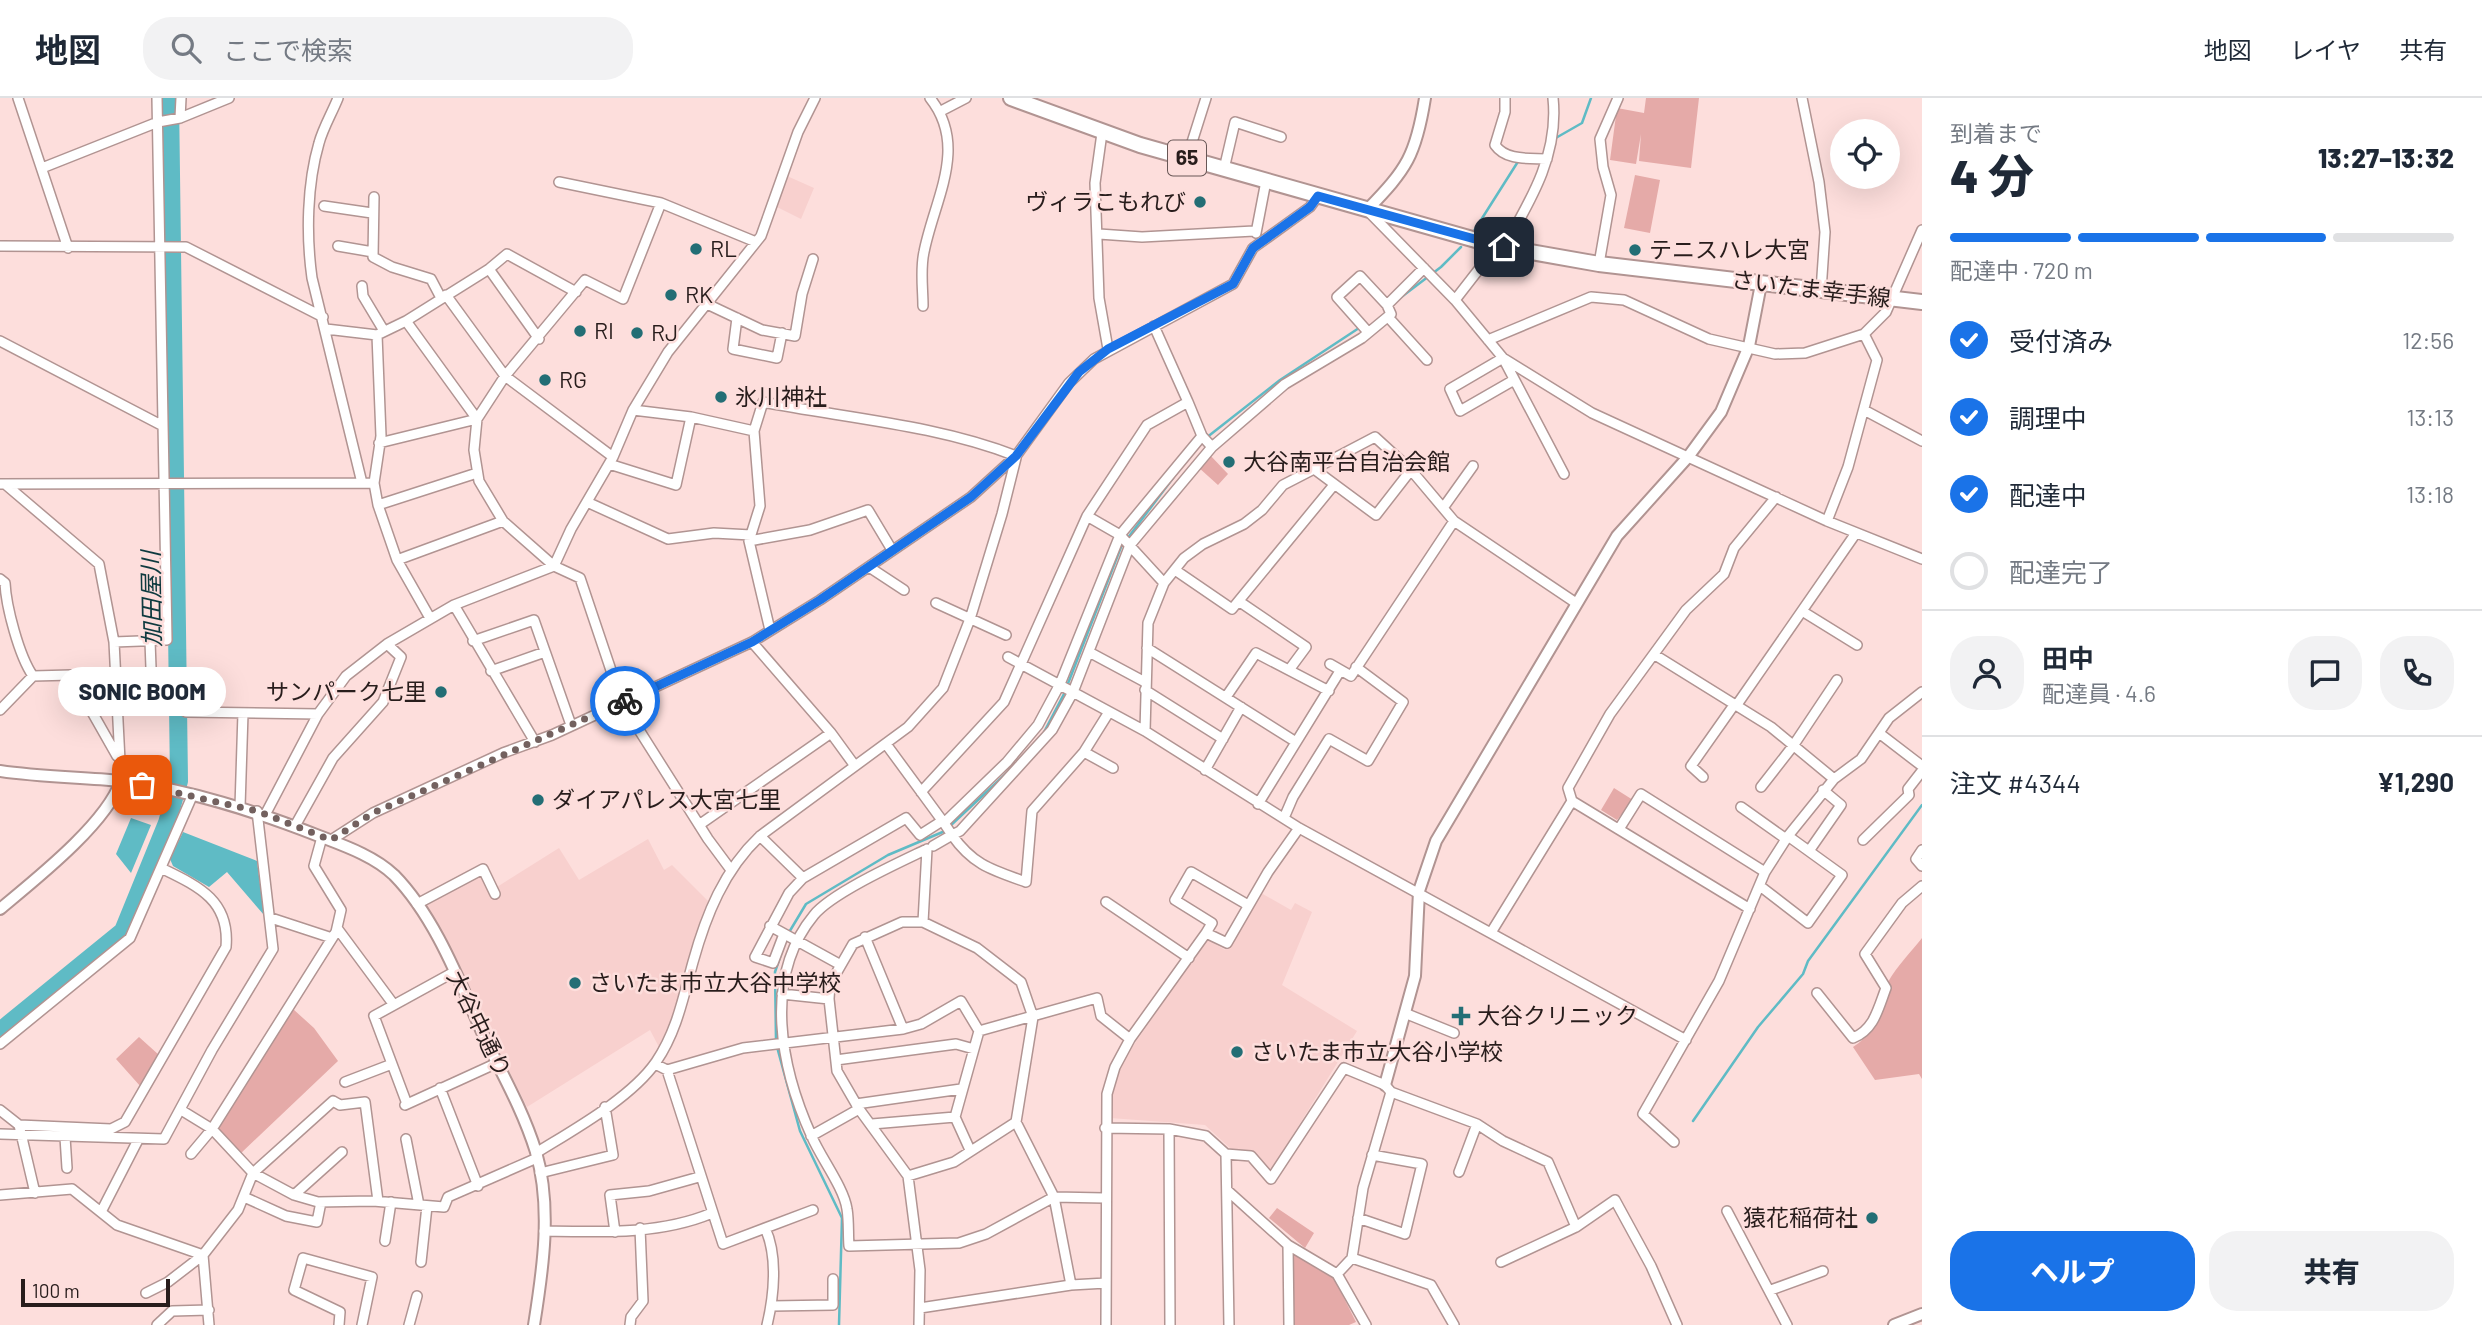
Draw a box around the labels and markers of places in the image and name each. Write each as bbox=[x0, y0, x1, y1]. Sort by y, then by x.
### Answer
place label: ヴィラこもれび bbox=[1025, 187, 1186, 215]
marker: ヴィラこもれび bbox=[1192, 194, 1208, 210]
pin bbox=[1474, 217, 1534, 277]
place label: RL bbox=[710, 234, 737, 262]
place label: テニスハレ大宮 bbox=[1649, 235, 1810, 263]
marker: RL bbox=[688, 241, 704, 257]
marker: テニスハレ大宮 bbox=[1627, 242, 1643, 258]
place label: RK bbox=[685, 280, 713, 308]
marker: RK bbox=[663, 287, 679, 303]
place label: RI bbox=[594, 316, 614, 344]
place label: RJ bbox=[651, 318, 678, 346]
marker: RI bbox=[572, 323, 588, 339]
marker: RJ bbox=[629, 325, 645, 341]
place label: RG bbox=[559, 365, 587, 393]
marker: RG bbox=[537, 372, 553, 388]
place label: 氷川神社 bbox=[735, 382, 827, 410]
marker: 氷川神社 bbox=[713, 389, 729, 405]
place label: 大谷南平台自治会館 bbox=[1243, 447, 1450, 475]
marker: 大谷南平台自治会館 bbox=[1221, 454, 1237, 470]
callout: SONIC BOOM bbox=[58, 666, 226, 715]
place label: サンパーク七里 bbox=[266, 677, 427, 705]
marker: サンパーク七里 bbox=[433, 684, 449, 700]
pin bbox=[112, 755, 172, 815]
place label: ダイアパレス大宮七里 bbox=[552, 785, 782, 813]
marker: ダイアパレス大宮七里 bbox=[530, 792, 546, 808]
place label: さいたま市立大谷中学校 bbox=[589, 968, 841, 996]
marker: さいたま市立大谷中学校 bbox=[567, 975, 583, 991]
place label: 大谷クリニック bbox=[1477, 1001, 1638, 1029]
marker: 大谷クリニック bbox=[1451, 1006, 1471, 1026]
place label: さいたま市立大谷小学校 bbox=[1251, 1037, 1503, 1065]
marker: さいたま市立大谷小学校 bbox=[1229, 1044, 1245, 1060]
place label: 猿花稲荷社 bbox=[1743, 1203, 1858, 1231]
marker: 猿花稲荷社 bbox=[1864, 1210, 1880, 1226]

